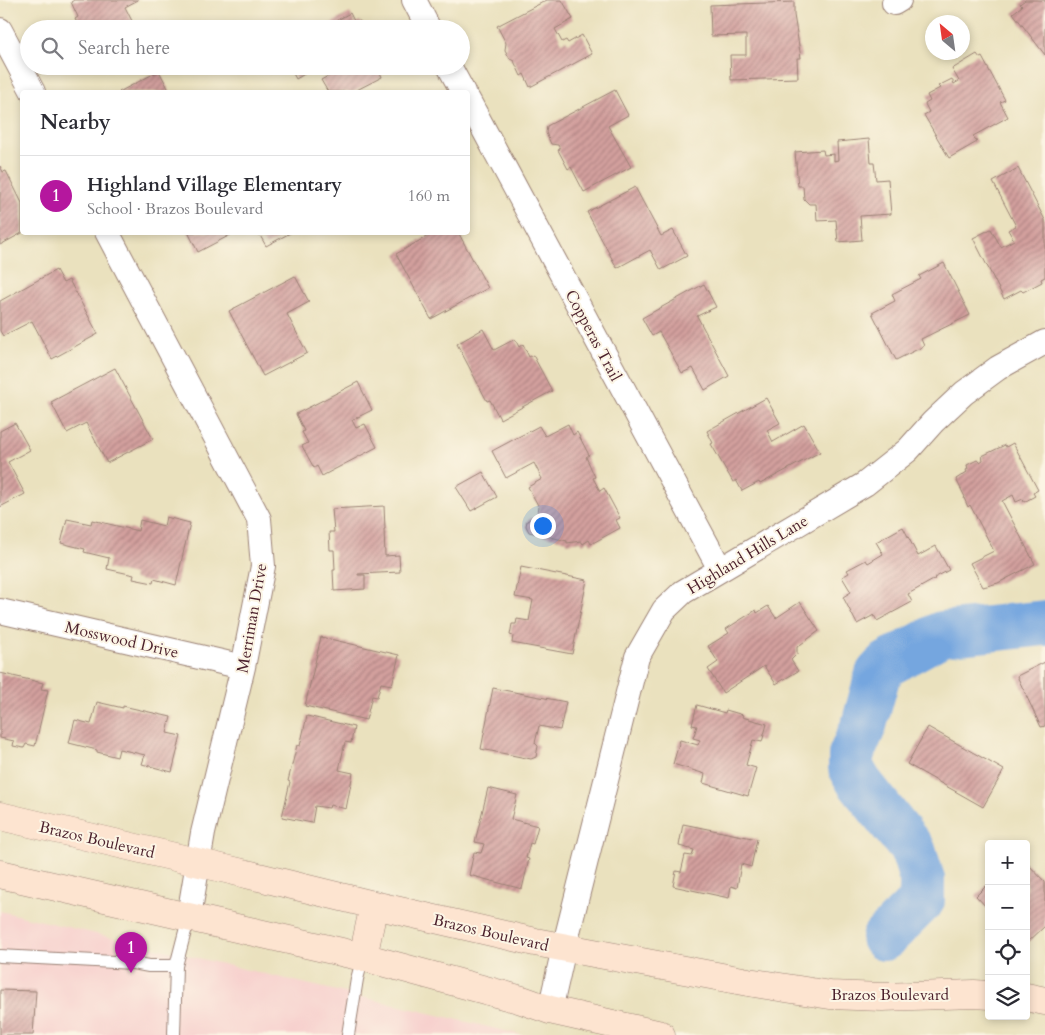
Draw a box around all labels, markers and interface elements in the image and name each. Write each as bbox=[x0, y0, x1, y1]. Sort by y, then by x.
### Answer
north arrow bbox=[925, 15, 970, 60]
search box bbox=[20, 20, 470, 75]
icon: search bbox=[38, 34, 66, 62]
text: Search here bbox=[78, 35, 170, 61]
text: Nearby bbox=[40, 108, 111, 137]
text: Highland Village Elementary bbox=[87, 172, 342, 198]
text: 1 bbox=[52, 185, 60, 207]
text: 160 m bbox=[408, 185, 450, 207]
text: School · Brazos Boulevard bbox=[87, 198, 263, 220]
street label: Copperas Trail bbox=[560, 286, 626, 385]
street label: Highland Hills Lane bbox=[683, 510, 812, 600]
your location bbox=[530, 513, 556, 539]
street label: Merriman Drive bbox=[232, 562, 272, 675]
street label: Mosswood Drive bbox=[63, 616, 181, 664]
street label: Brazos Boulevard bbox=[37, 816, 157, 864]
map controls bbox=[985, 840, 1030, 1020]
button: + bbox=[985, 840, 1030, 885]
button: − bbox=[985, 885, 1030, 930]
street label: Brazos Boulevard bbox=[431, 909, 551, 957]
button: locate bbox=[985, 930, 1030, 975]
pin: 1 bbox=[115, 932, 147, 973]
button: layers bbox=[985, 975, 1030, 1020]
street label: Brazos Boulevard bbox=[831, 984, 950, 1006]

